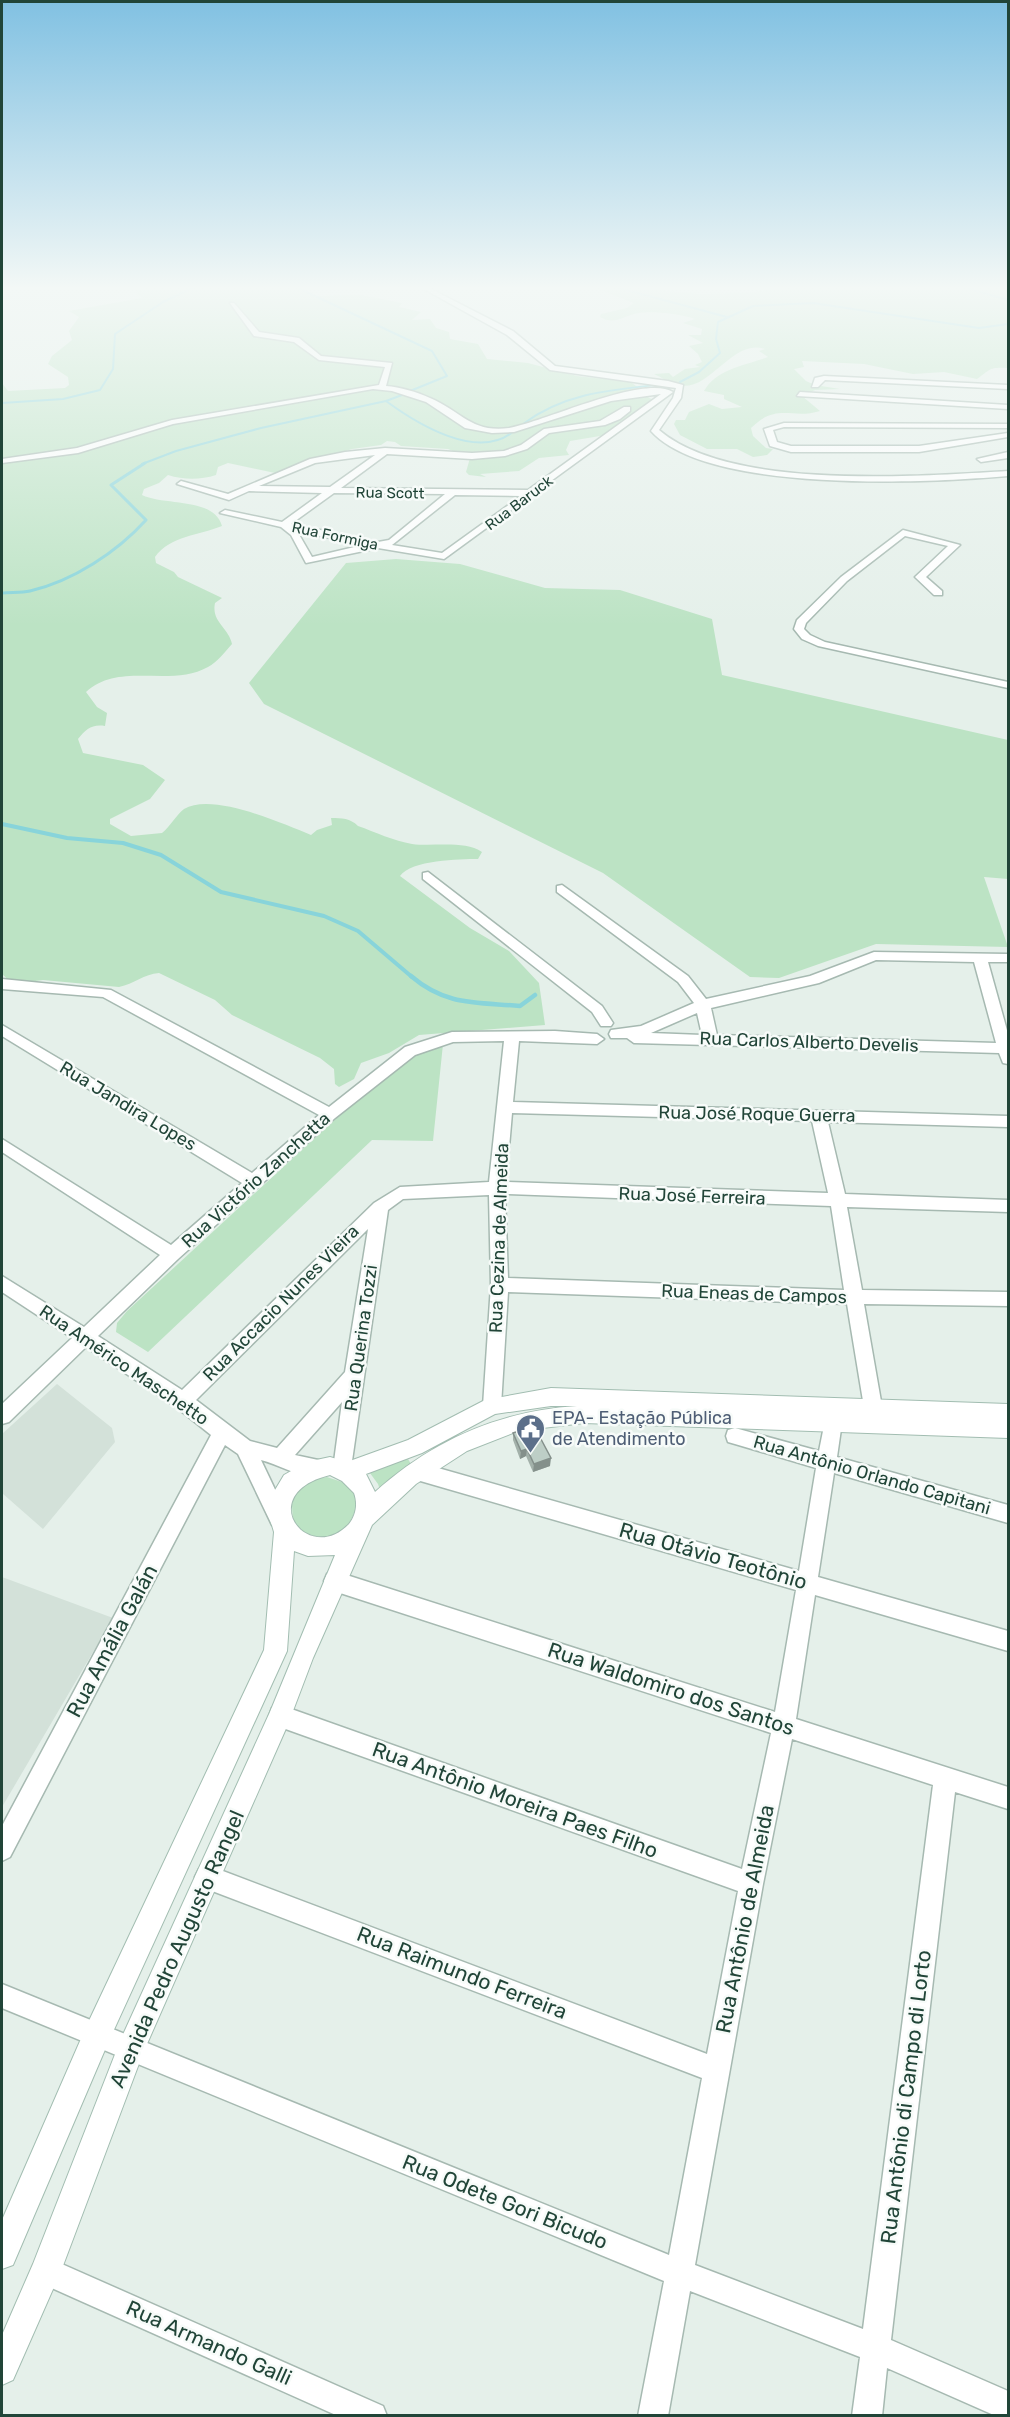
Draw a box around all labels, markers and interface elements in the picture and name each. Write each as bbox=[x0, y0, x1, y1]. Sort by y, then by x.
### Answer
street label: Rua Baruck bbox=[482, 472, 557, 534]
street label: Rua Scott bbox=[356, 483, 425, 503]
street label: Rua Formiga bbox=[290, 518, 380, 554]
street label: Rua Carlos Alberto Develis bbox=[699, 1027, 919, 1057]
street label: Rua Jandira Lopes bbox=[56, 1057, 200, 1155]
street label: Rua José Roque Guerra bbox=[658, 1101, 856, 1127]
street label: Rua Victório Zanchetta bbox=[177, 1107, 335, 1253]
street label: Rua Cezina de Almeida bbox=[485, 1143, 513, 1333]
street label: Rua José Ferreira bbox=[618, 1182, 766, 1210]
street label: Rua Accacio Nunes Vieira bbox=[198, 1220, 364, 1386]
street label: Rua Querina Tozzi bbox=[340, 1263, 382, 1413]
street label: Rua Eneas de Campos bbox=[661, 1280, 847, 1308]
street label: Rua Américo Maschetto bbox=[35, 1300, 213, 1430]
place label: EPA- Estação Pública de Atendimento bbox=[552, 1407, 732, 1450]
public building icon: EPA- Estação Pública de Atendimento bbox=[515, 1412, 547, 1454]
street label: Rua Antônio Orlando Capitani bbox=[751, 1431, 993, 1519]
street label: Rua Otávio Teotônio bbox=[616, 1517, 810, 1594]
street label: Rua Amália Galán bbox=[61, 1560, 162, 1721]
street label: Rua Waldomiro dos Santos bbox=[545, 1637, 798, 1740]
street label: Rua Antônio Moreira Paes Filho bbox=[369, 1736, 661, 1863]
street label: Rua Antônio de Almeida bbox=[710, 1803, 779, 2035]
street label: Avenida Pedro Augusto Rangel bbox=[104, 1806, 249, 2091]
street label: Rua Raimundo Ferreira bbox=[354, 1921, 571, 2024]
street label: Rua Antônio di Campo di Lorto bbox=[875, 1949, 936, 2245]
street label: Rua Odete Gori Bicudo bbox=[399, 2149, 611, 2254]
street label: Rua Armando Galli bbox=[123, 2295, 296, 2390]

